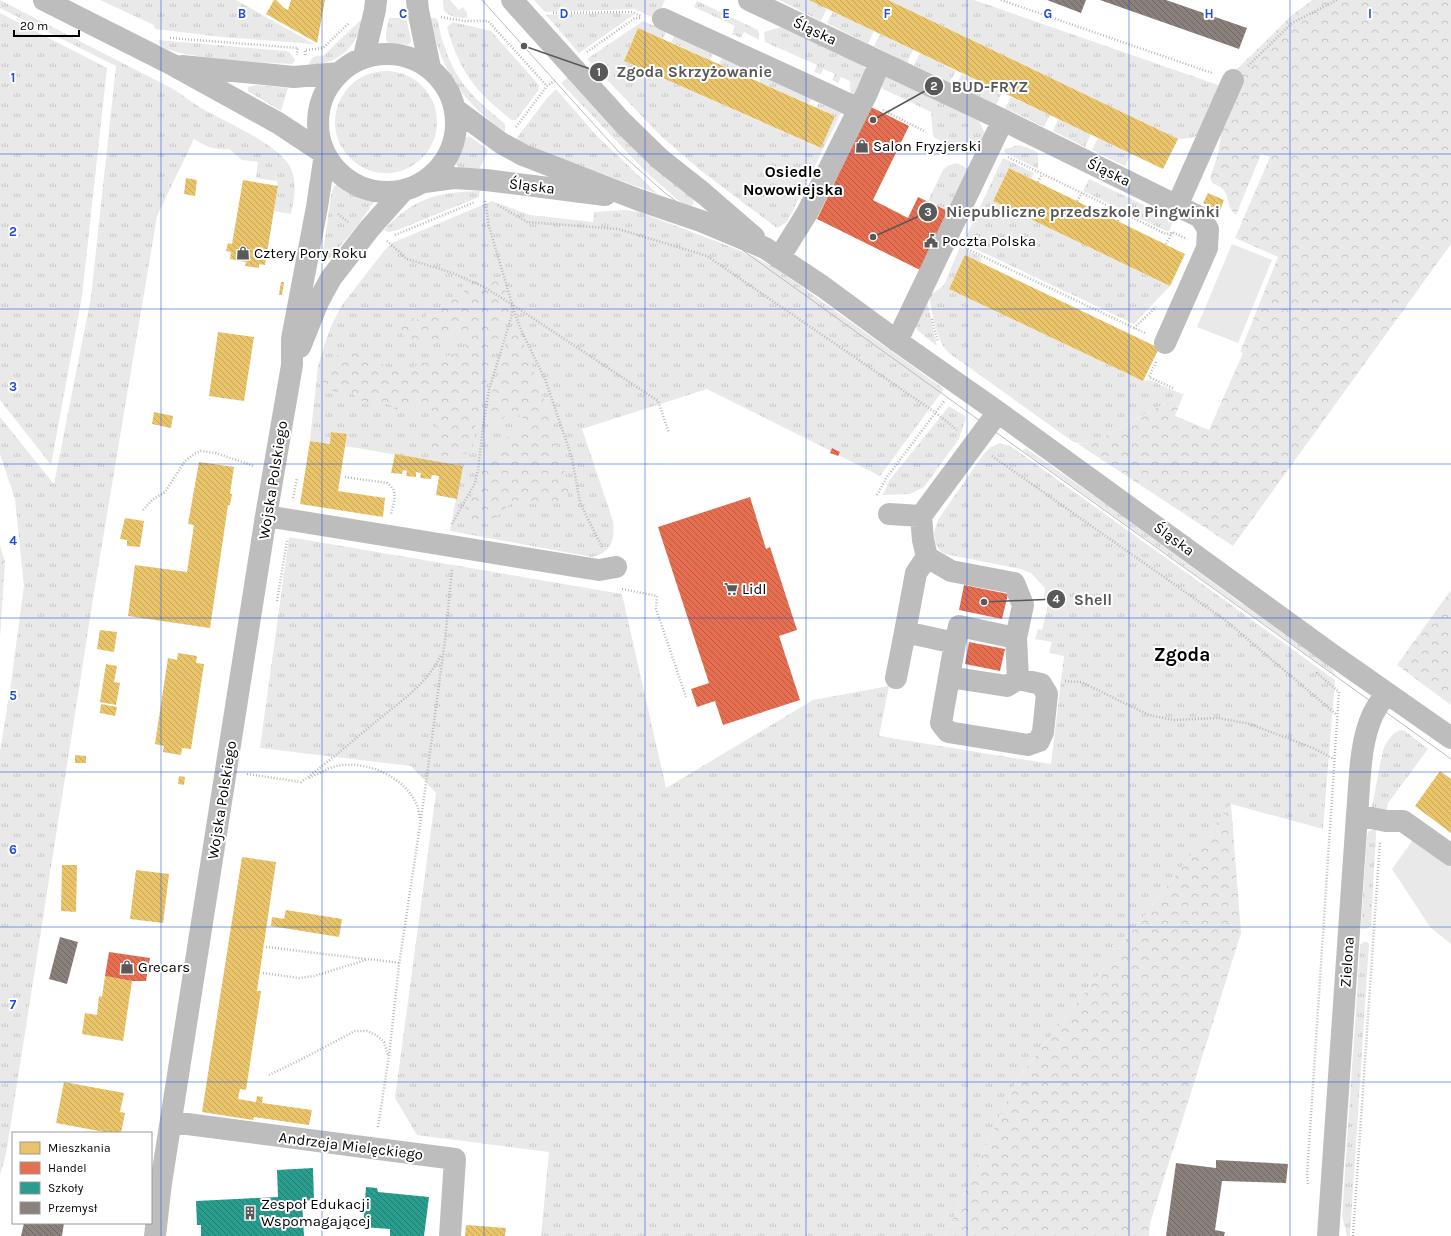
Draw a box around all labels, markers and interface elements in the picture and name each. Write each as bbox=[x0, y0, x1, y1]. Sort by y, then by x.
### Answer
text: B bbox=[238, 6, 246, 21]
text: C bbox=[399, 6, 407, 21]
text: D bbox=[560, 6, 569, 21]
text: E bbox=[722, 6, 730, 21]
text: F bbox=[883, 6, 891, 21]
text: G bbox=[1044, 6, 1052, 21]
text: H bbox=[1204, 6, 1214, 21]
text: I bbox=[1368, 6, 1372, 21]
scale bar bbox=[14, 12, 79, 38]
street label: Śląska bbox=[790, 13, 840, 49]
text: 20 m bbox=[20, 19, 48, 33]
callout: Zgoda Skrzyżowanie bbox=[589, 58, 780, 86]
text: Zgoda Skrzyżowanie bbox=[616, 62, 772, 81]
text: 1 bbox=[597, 65, 601, 79]
text: 1 bbox=[11, 70, 15, 85]
callout: BUD-FRYZ bbox=[924, 72, 1036, 100]
text: BUD-FRYZ bbox=[952, 77, 1028, 96]
text: 2 bbox=[930, 79, 938, 93]
place label: Salon Fryzjerski bbox=[873, 137, 981, 155]
shop icon: Salon Fryzjerski bbox=[854, 138, 870, 154]
street label: Śląska bbox=[1084, 154, 1134, 190]
district label: Osiedle Nowowiejska bbox=[743, 162, 843, 199]
street label: Śląska bbox=[508, 174, 556, 198]
callout: Niepubliczne przedszkole Pingwinki bbox=[918, 198, 1228, 226]
text: Niepubliczne przedszkole Pingwinki bbox=[946, 202, 1220, 221]
text: 3 bbox=[924, 205, 932, 219]
text: 2 bbox=[9, 224, 17, 239]
place label: Poczta Polska bbox=[942, 232, 1036, 250]
public building icon: Poczta Polska bbox=[923, 233, 939, 249]
place label: Cztery Pory Roku bbox=[254, 244, 367, 262]
shop icon: Cztery Pory Roku bbox=[235, 245, 251, 261]
text: 3 bbox=[9, 379, 17, 394]
street label: Wojska Polskiego bbox=[255, 419, 291, 541]
street label: Śląska bbox=[1150, 518, 1198, 560]
text: 4 bbox=[9, 533, 17, 548]
place label: Lidl bbox=[742, 580, 767, 598]
supermarket icon: Lidl bbox=[723, 581, 739, 597]
callout: Shell bbox=[1046, 585, 1121, 613]
text: Shell bbox=[1074, 590, 1112, 609]
text: 4 bbox=[1052, 592, 1060, 606]
district label: Zgoda bbox=[1154, 644, 1210, 666]
text: 5 bbox=[9, 688, 17, 703]
street label: Wojska Polskiego bbox=[204, 739, 240, 861]
text: 6 bbox=[9, 842, 17, 857]
street label: Zielona bbox=[1336, 936, 1358, 988]
place label: Grecars bbox=[138, 958, 190, 976]
shop icon: Grecars bbox=[119, 959, 135, 975]
text: 7 bbox=[10, 997, 17, 1012]
street label: Andrzeja Mielęckiego bbox=[278, 1128, 424, 1164]
legend bbox=[12, 1132, 152, 1224]
text: Mieszkania bbox=[48, 1141, 111, 1155]
text: Handel bbox=[48, 1161, 87, 1175]
text: Szkoły bbox=[48, 1181, 84, 1195]
place label: Zespoł Edukacji Wspomagającej bbox=[261, 1195, 371, 1230]
text: Przemysł bbox=[48, 1201, 98, 1215]
building icon: Zespoł Edukacji Wspomagającej bbox=[242, 1205, 258, 1221]

